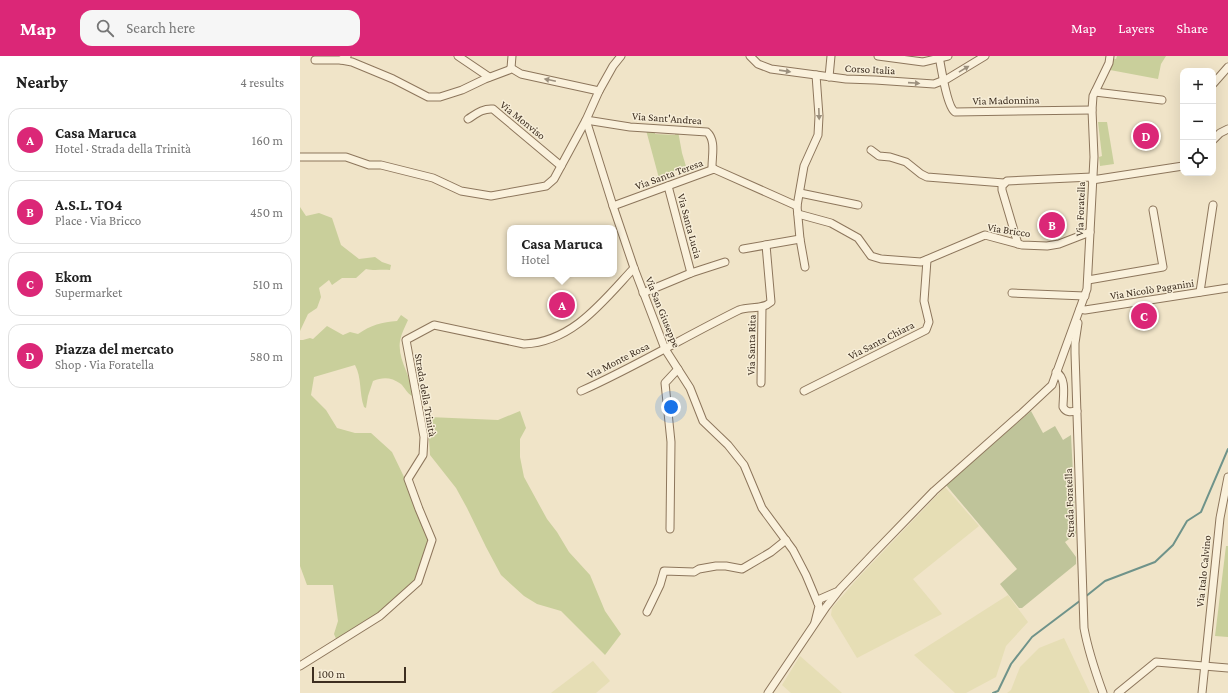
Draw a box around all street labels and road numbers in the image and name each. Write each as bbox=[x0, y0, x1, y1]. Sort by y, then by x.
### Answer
street label: Corso Italia bbox=[845, 62, 895, 76]
street label: Via Madonnina bbox=[972, 93, 1040, 107]
street label: Via Monviso bbox=[498, 98, 548, 142]
street label: Via Sant'Andrea bbox=[632, 110, 702, 126]
street label: Via Santa Teresa bbox=[633, 156, 705, 192]
street label: Via Foratella bbox=[1073, 181, 1087, 237]
street label: Via Santa Lucia bbox=[676, 192, 704, 260]
street label: Via Bricco bbox=[987, 221, 1032, 239]
street label: Via San Giuseppe bbox=[642, 275, 683, 350]
street label: Via Nicolò Paganini bbox=[1109, 276, 1195, 303]
street label: Via Santa Rita bbox=[744, 315, 758, 375]
street label: Via Santa Chiara bbox=[846, 318, 916, 362]
street label: Via Monte Rosa bbox=[585, 339, 651, 381]
street label: Strada della Trinità bbox=[413, 352, 439, 438]
street label: Strada Foratella bbox=[1062, 468, 1076, 538]
street label: Via Italo Calvino bbox=[1193, 534, 1213, 608]

